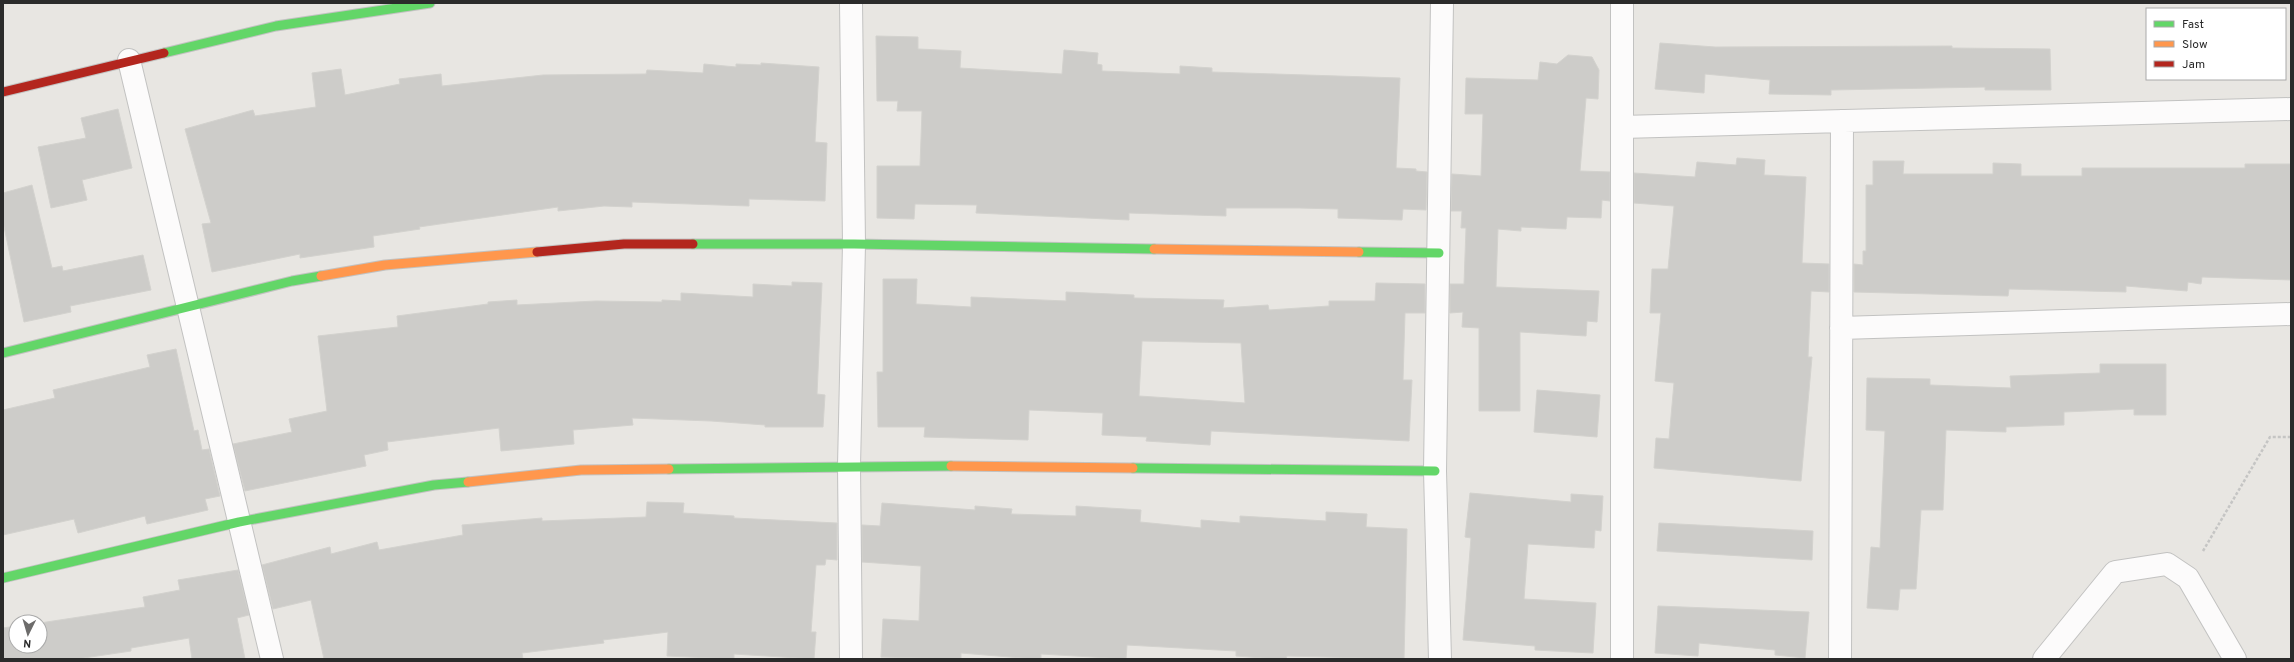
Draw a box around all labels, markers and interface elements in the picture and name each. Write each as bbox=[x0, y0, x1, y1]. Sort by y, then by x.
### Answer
legend bbox=[2146, 8, 2286, 80]
text: Fast bbox=[2182, 17, 2204, 33]
text: Slow bbox=[2182, 37, 2208, 53]
text: Jam bbox=[2182, 57, 2205, 73]
north arrow bbox=[8, 614, 48, 654]
text: N bbox=[23, 636, 32, 650]

